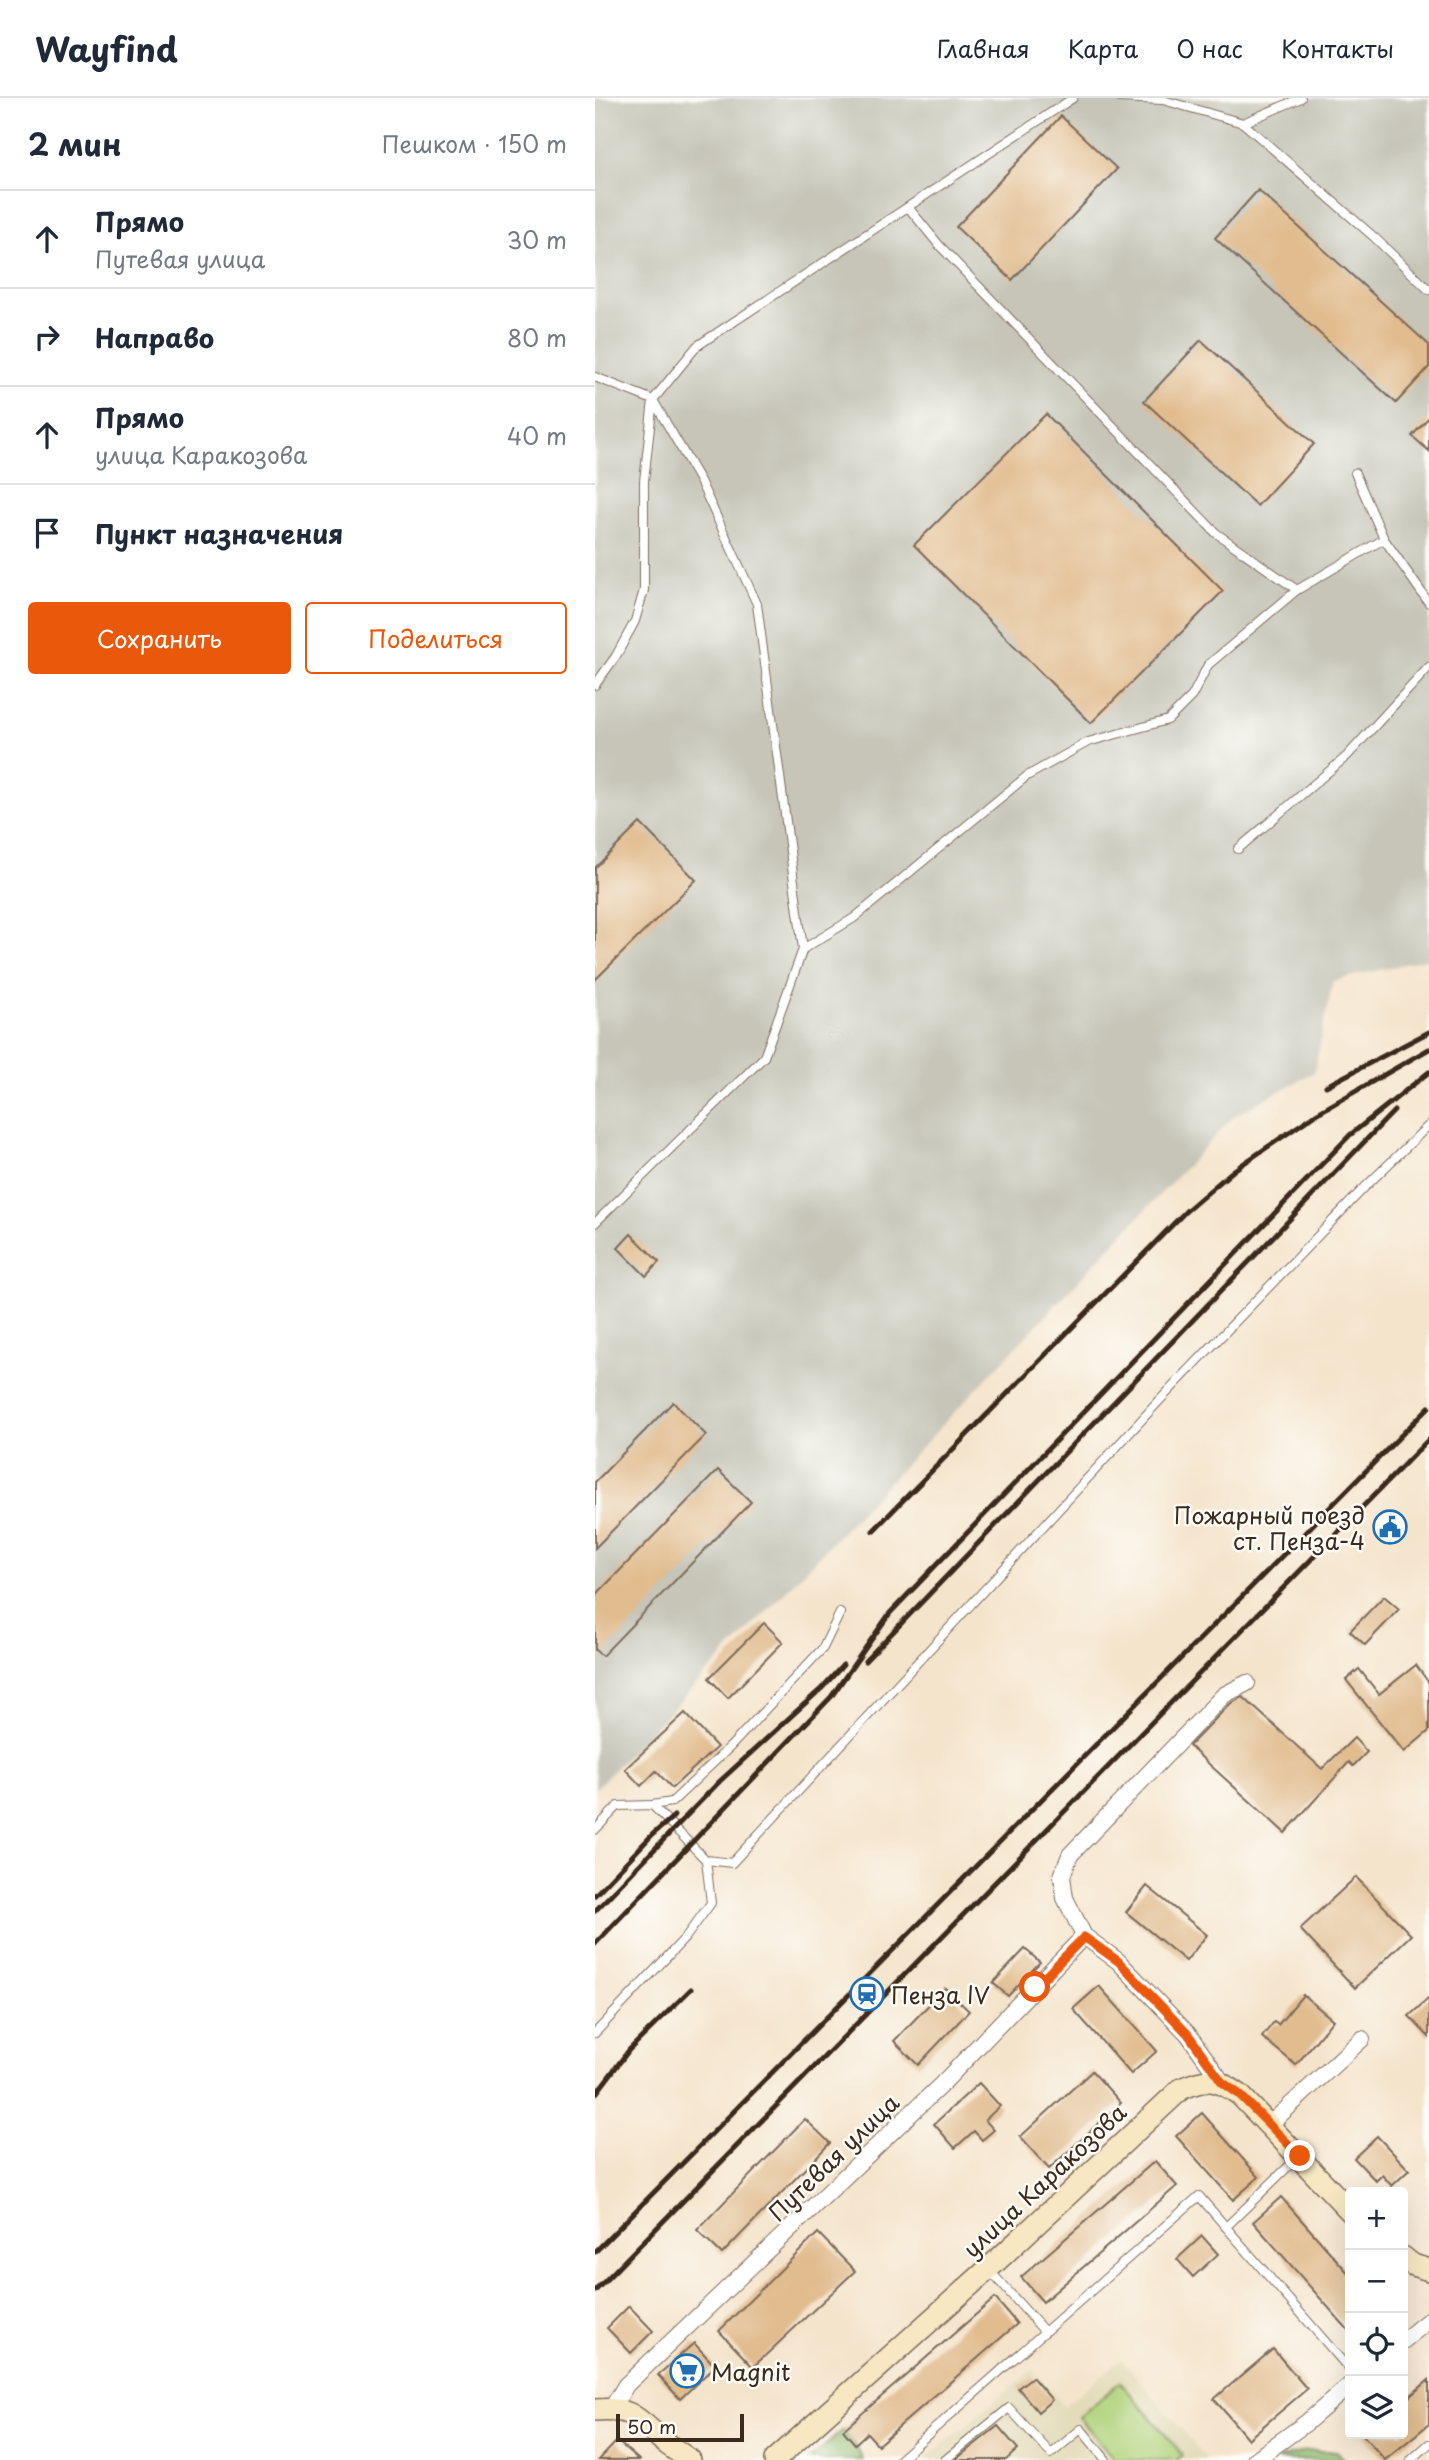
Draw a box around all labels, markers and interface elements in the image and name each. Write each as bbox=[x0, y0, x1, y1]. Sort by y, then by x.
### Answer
text: Wayfind bbox=[35, 23, 178, 73]
text: Главная bbox=[937, 30, 1030, 66]
text: Карта bbox=[1068, 30, 1138, 66]
text: О нас bbox=[1176, 30, 1243, 66]
text: Контакты bbox=[1281, 30, 1394, 66]
text: 2 мин bbox=[28, 121, 122, 166]
text: Пешком · 150 m bbox=[382, 126, 567, 161]
text: Прямо bbox=[95, 202, 184, 241]
icon: ahead bbox=[28, 220, 66, 258]
text: 30 m bbox=[506, 222, 567, 257]
text: Путевая улица bbox=[95, 241, 265, 276]
icon: right bbox=[28, 318, 66, 356]
text: Направо bbox=[95, 318, 214, 357]
text: 80 m bbox=[507, 320, 567, 355]
text: Прямо bbox=[95, 398, 184, 437]
icon: ahead bbox=[28, 416, 66, 454]
text: 40 m bbox=[507, 418, 567, 453]
text: улица Каракозова bbox=[95, 437, 307, 472]
icon: arrive bbox=[28, 514, 66, 552]
text: Пункт назначения bbox=[95, 514, 343, 553]
button: Сохранить bbox=[28, 602, 291, 674]
button: Поделиться bbox=[305, 602, 567, 674]
place label: Пожарный поезд ст. Пенза-4 bbox=[1174, 1497, 1365, 1558]
public building icon: Пожарный поезд ст. Пенза-4 bbox=[1371, 1508, 1409, 1546]
route start bbox=[1019, 1971, 1050, 2002]
station icon: Пенза IV bbox=[848, 1975, 886, 2013]
place label: Пенза IV bbox=[891, 1977, 990, 2012]
street label: Путевая улица bbox=[760, 2085, 907, 2229]
street label: улица Каракозова bbox=[954, 2094, 1134, 2265]
route end bbox=[1284, 2140, 1315, 2171]
map controls bbox=[1345, 2187, 1408, 2439]
button: + bbox=[1345, 2187, 1408, 2250]
button: − bbox=[1345, 2250, 1408, 2313]
button: locate bbox=[1345, 2313, 1408, 2376]
supermarket icon: Magnit bbox=[668, 2352, 706, 2390]
place label: Magnit bbox=[711, 2354, 791, 2389]
button: layers bbox=[1345, 2376, 1408, 2439]
scale bar bbox=[616, 2411, 744, 2443]
text: 50 m bbox=[627, 2412, 676, 2440]

